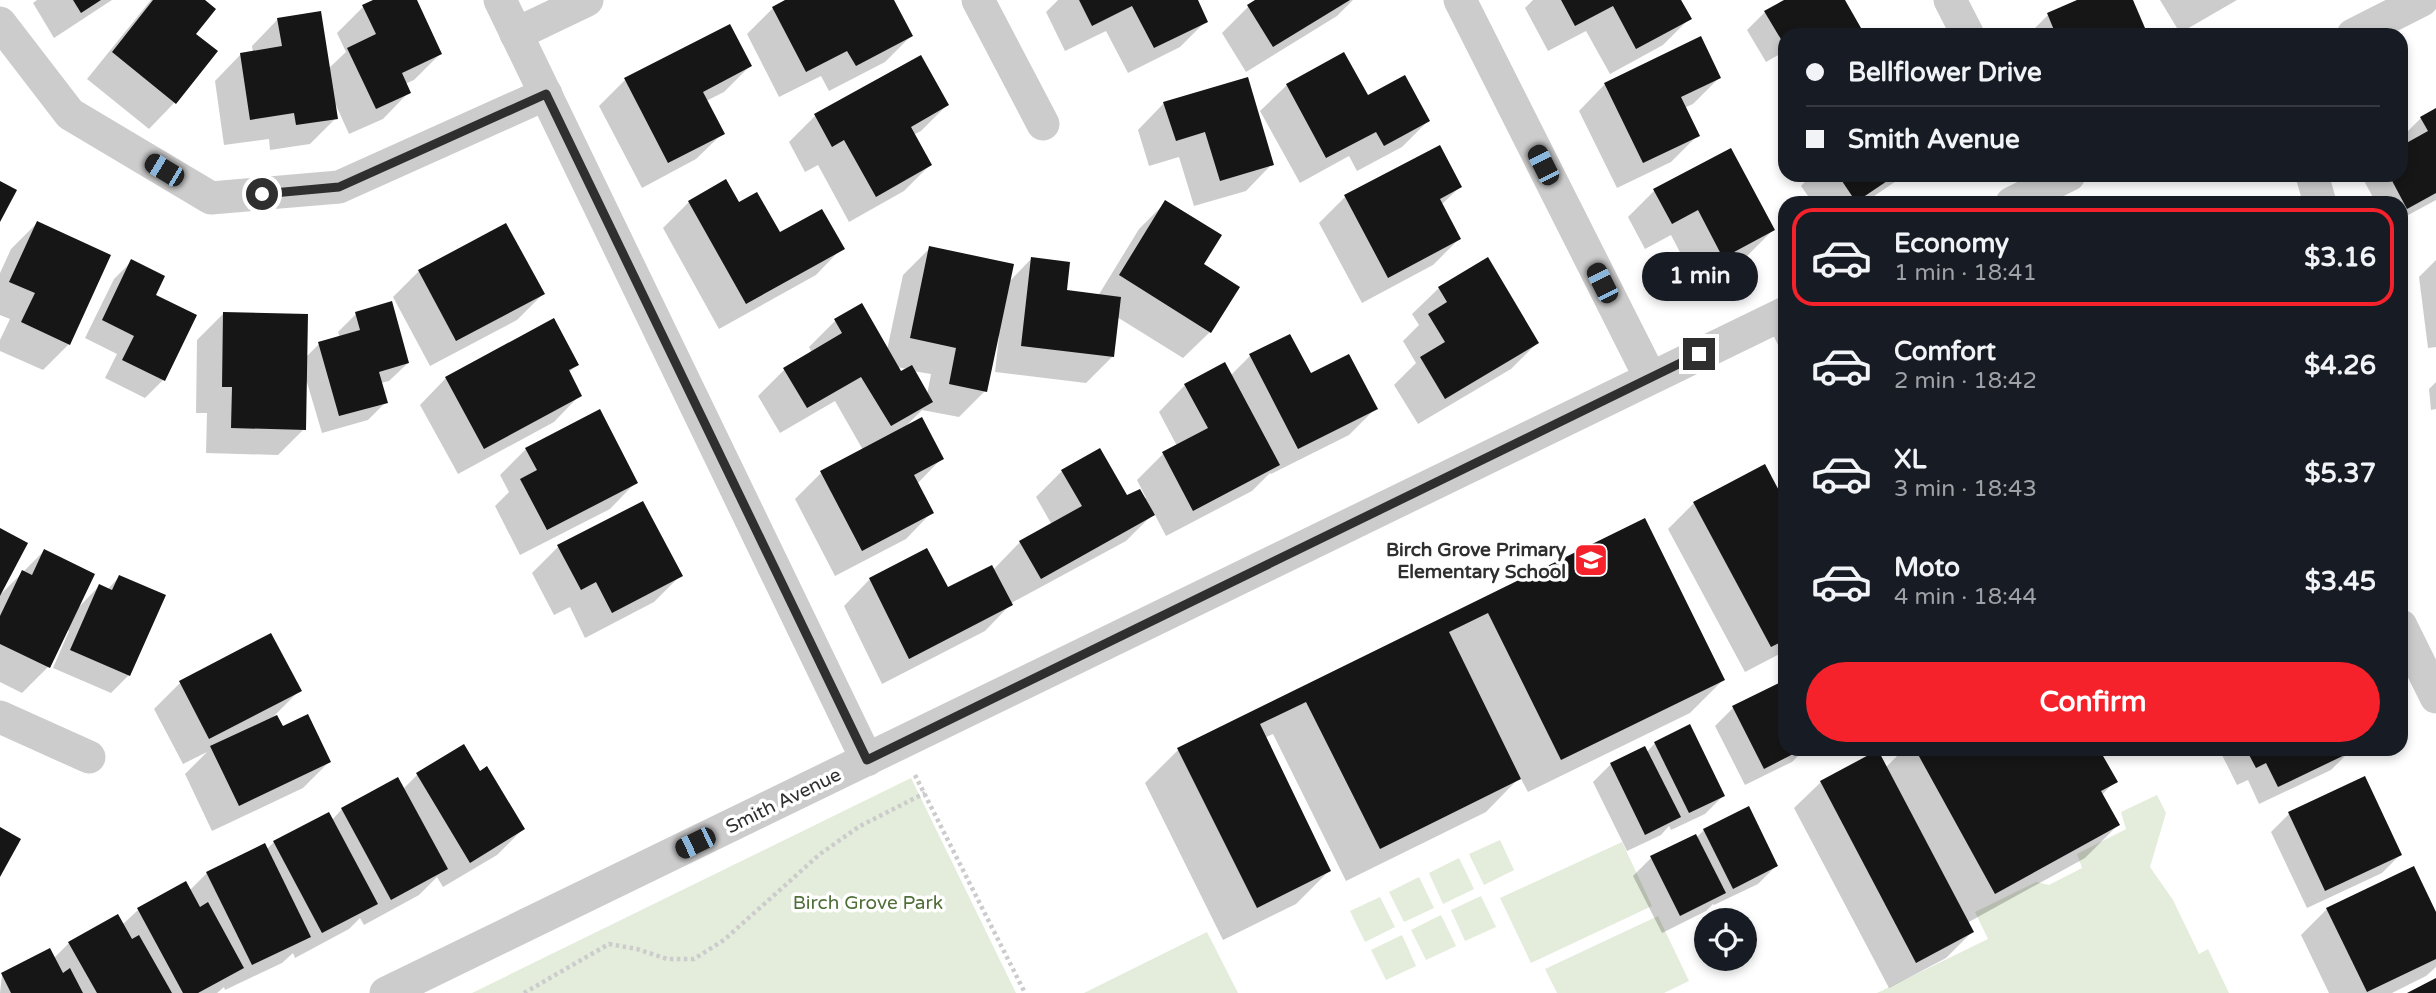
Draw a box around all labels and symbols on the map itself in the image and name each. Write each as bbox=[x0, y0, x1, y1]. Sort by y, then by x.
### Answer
car bbox=[1525, 142, 1562, 188]
car bbox=[141, 150, 188, 190]
route start bbox=[246, 178, 278, 210]
callout: 1 min bbox=[1641, 252, 1757, 302]
car bbox=[1584, 260, 1621, 306]
route end bbox=[1683, 338, 1715, 370]
place label: Birch Grove Primary Elementary School bbox=[1386, 539, 1567, 584]
school or university icon: Birch Grove Primary Elementary School bbox=[1572, 541, 1610, 579]
street label: Smith Avenue bbox=[722, 764, 845, 838]
car bbox=[672, 824, 719, 862]
park label: Birch Grove Park bbox=[793, 892, 943, 914]

